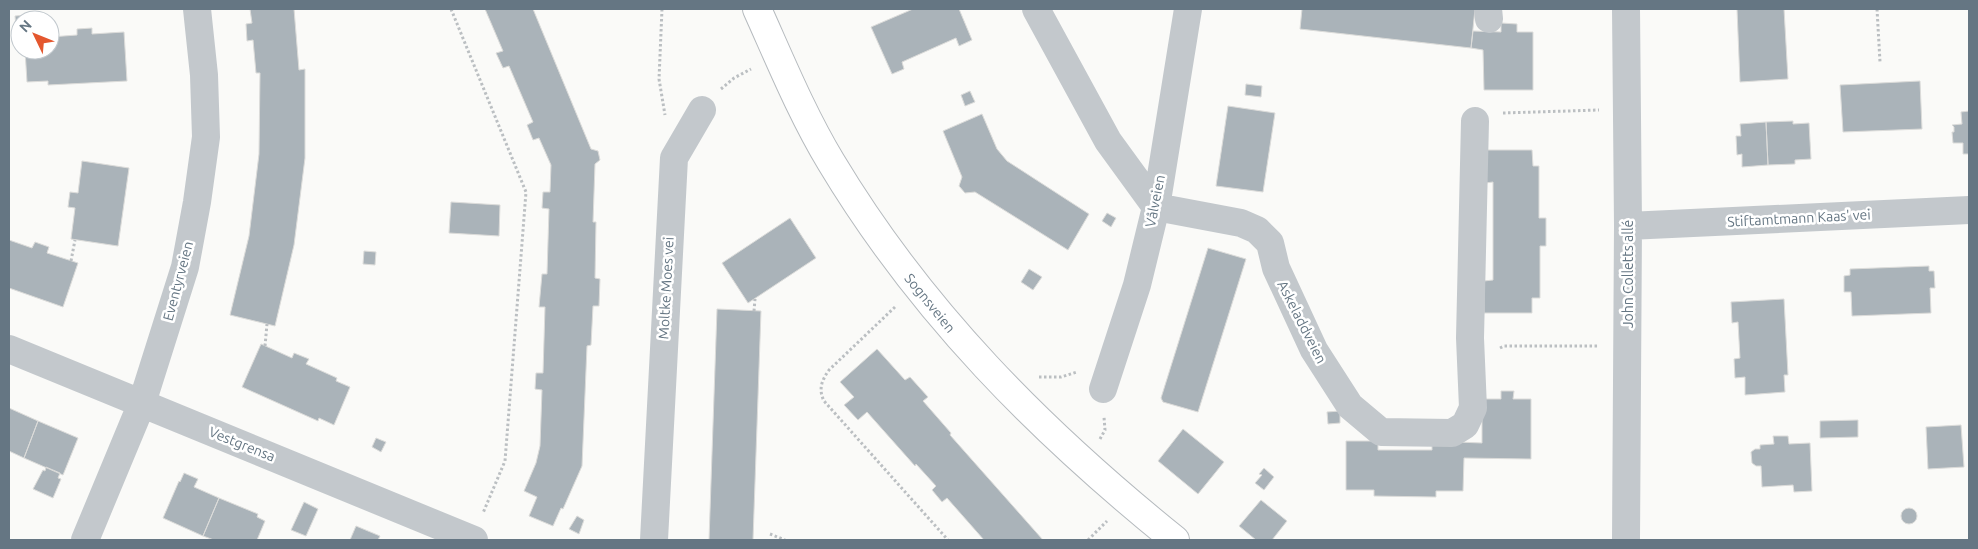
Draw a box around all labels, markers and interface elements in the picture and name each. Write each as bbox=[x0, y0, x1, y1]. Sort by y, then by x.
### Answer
north arrow bbox=[10, 10, 60, 60]
text: N bbox=[16, 17, 35, 35]
street label: Vålveien bbox=[1142, 173, 1168, 229]
street label: Stiftamtmann Kaas' vei bbox=[1727, 206, 1871, 230]
street label: John Colletts allé bbox=[1620, 220, 1636, 328]
street label: Moltke Moes vei bbox=[655, 236, 677, 340]
street label: Eventyrveien bbox=[160, 239, 196, 323]
street label: Sognsveien bbox=[901, 270, 959, 336]
street label: Askeladdveien bbox=[1274, 278, 1330, 366]
street label: Vestgrensa bbox=[207, 423, 277, 465]

